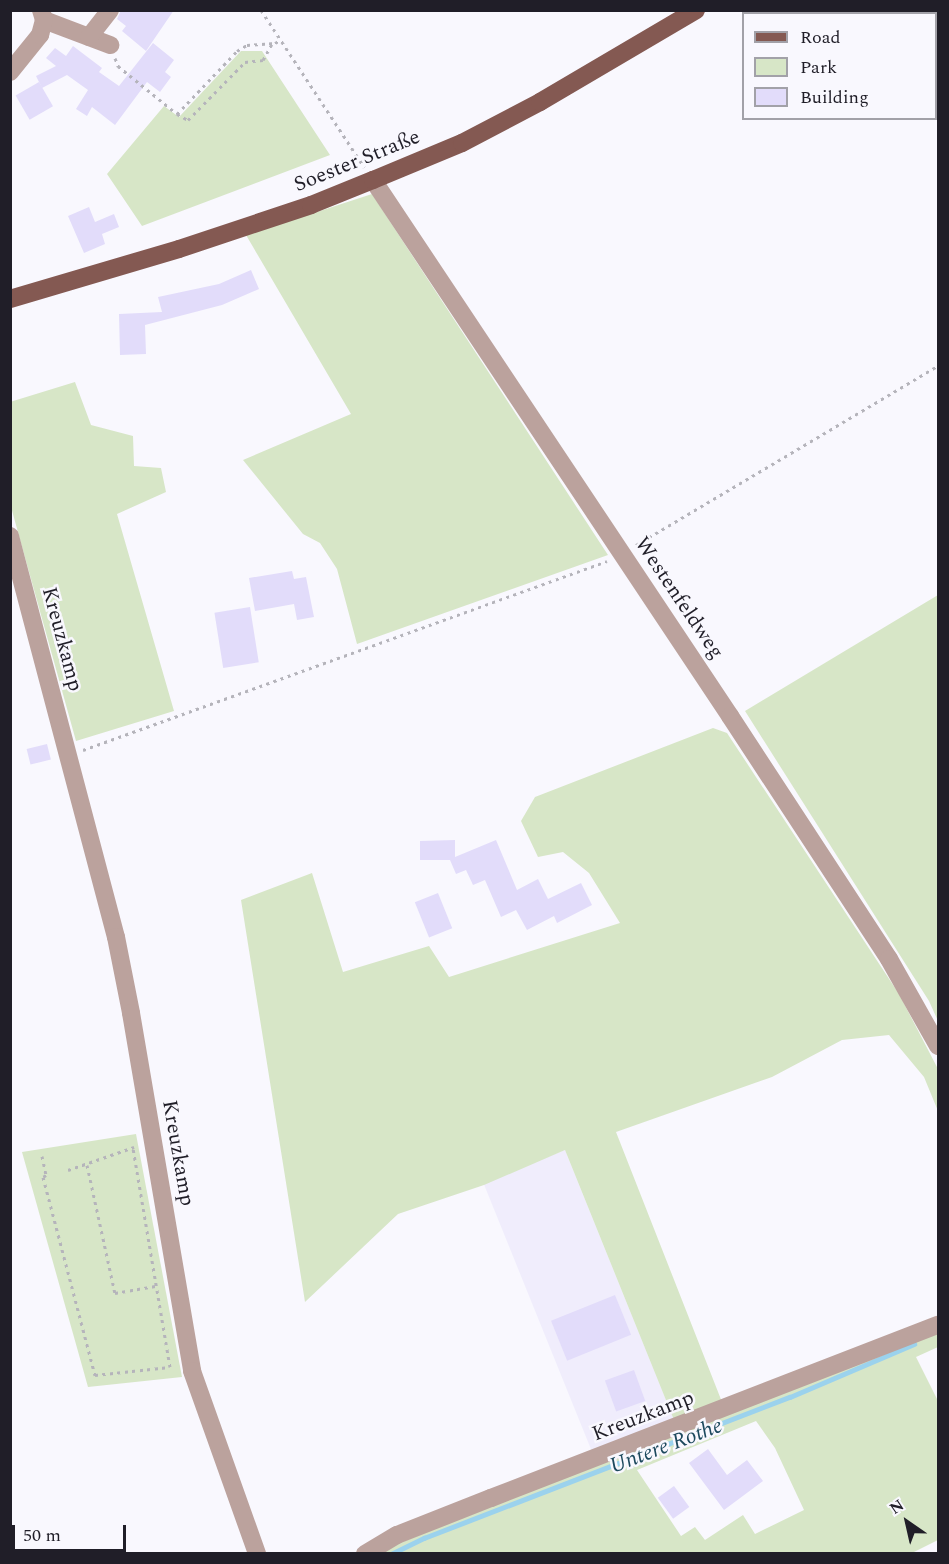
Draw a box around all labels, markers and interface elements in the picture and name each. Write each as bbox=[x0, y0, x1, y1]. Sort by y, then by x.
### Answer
legend bbox=[742, 12, 937, 120]
text: Road bbox=[800, 24, 841, 51]
text: Park bbox=[800, 54, 837, 81]
text: Building bbox=[800, 84, 869, 111]
street label: Soester Straße bbox=[290, 124, 424, 198]
street label: Westenfeldweg bbox=[629, 532, 729, 664]
street label: Kreuzkamp bbox=[36, 584, 88, 694]
street label: Kreuzkamp bbox=[156, 1098, 200, 1208]
street label: Kreuzkamp bbox=[589, 1385, 697, 1447]
water label: Untere Rothe bbox=[606, 1412, 726, 1480]
north arrow bbox=[877, 1492, 937, 1552]
text: N bbox=[885, 1493, 909, 1521]
scale bar bbox=[15, 1513, 129, 1551]
text: 50 m bbox=[23, 1522, 61, 1549]

